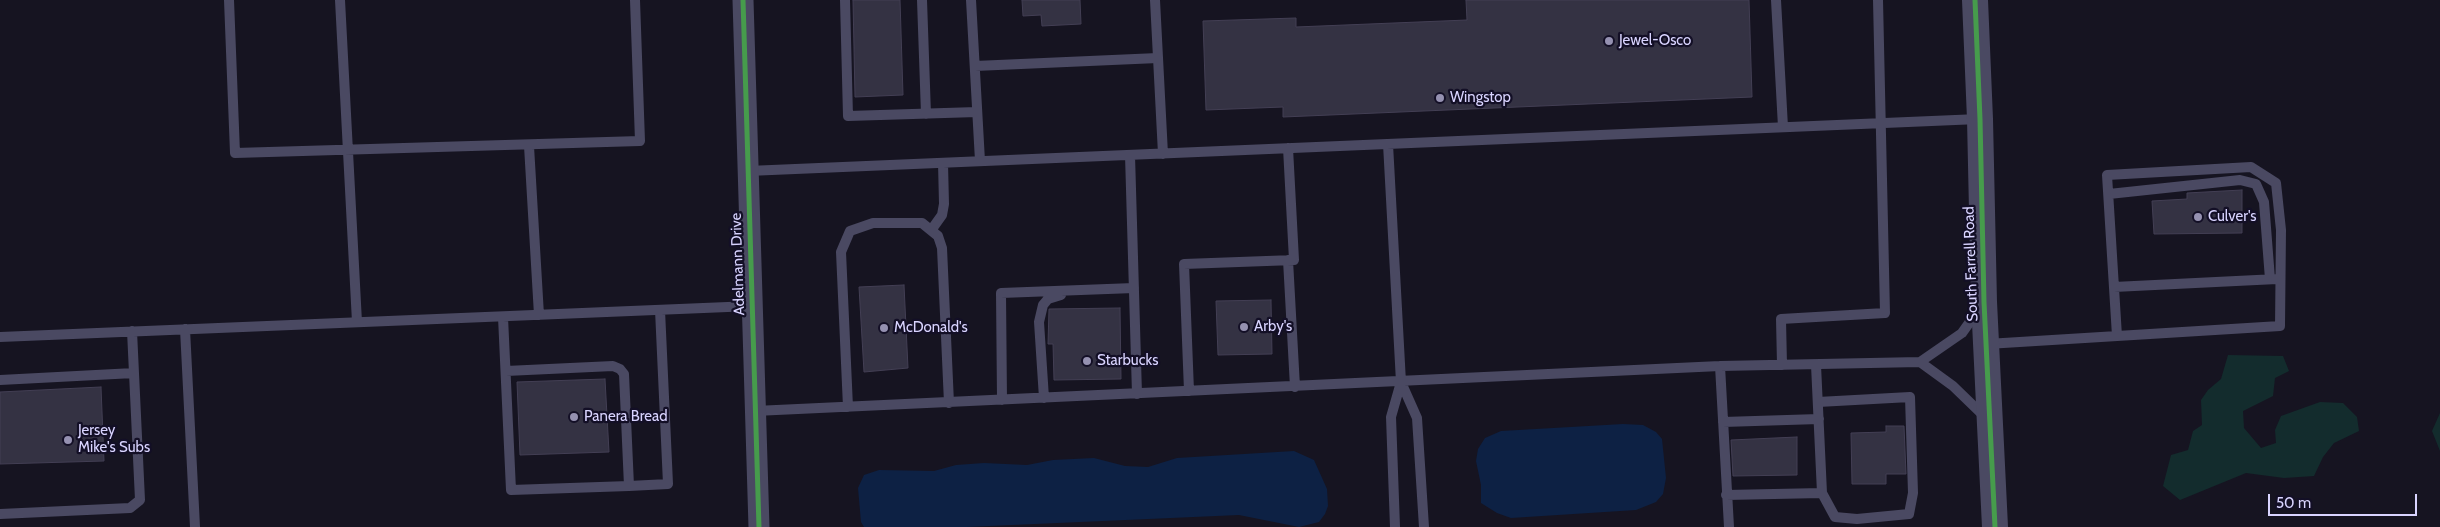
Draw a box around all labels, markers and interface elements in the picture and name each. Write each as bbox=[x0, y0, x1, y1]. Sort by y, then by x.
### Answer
place label: Jewel-Osco bbox=[1619, 32, 1691, 50]
marker: Jewel-Osco bbox=[1603, 35, 1615, 47]
place label: Wingstop bbox=[1450, 89, 1511, 107]
marker: Wingstop bbox=[1434, 92, 1446, 104]
street label: South Farrell Road bbox=[1960, 206, 1982, 322]
place label: Culver's bbox=[2208, 208, 2257, 226]
marker: Culver's bbox=[2192, 211, 2204, 223]
street label: Adelmann Drive bbox=[727, 212, 749, 316]
place label: Arby's bbox=[1254, 318, 1292, 336]
place label: McDonald's bbox=[894, 319, 968, 337]
marker: Arby's bbox=[1238, 321, 1250, 333]
marker: McDonald's bbox=[878, 322, 890, 334]
place label: Starbucks bbox=[1097, 352, 1158, 370]
marker: Starbucks bbox=[1081, 355, 1093, 367]
place label: Panera Bread bbox=[584, 408, 667, 426]
marker: Panera Bread bbox=[568, 411, 580, 423]
place label: Jersey Mike's Subs bbox=[78, 422, 150, 457]
marker: Jersey Mike's Subs bbox=[62, 434, 74, 446]
scale bar bbox=[2270, 484, 2419, 516]
text: 50 m bbox=[2276, 494, 2311, 512]

